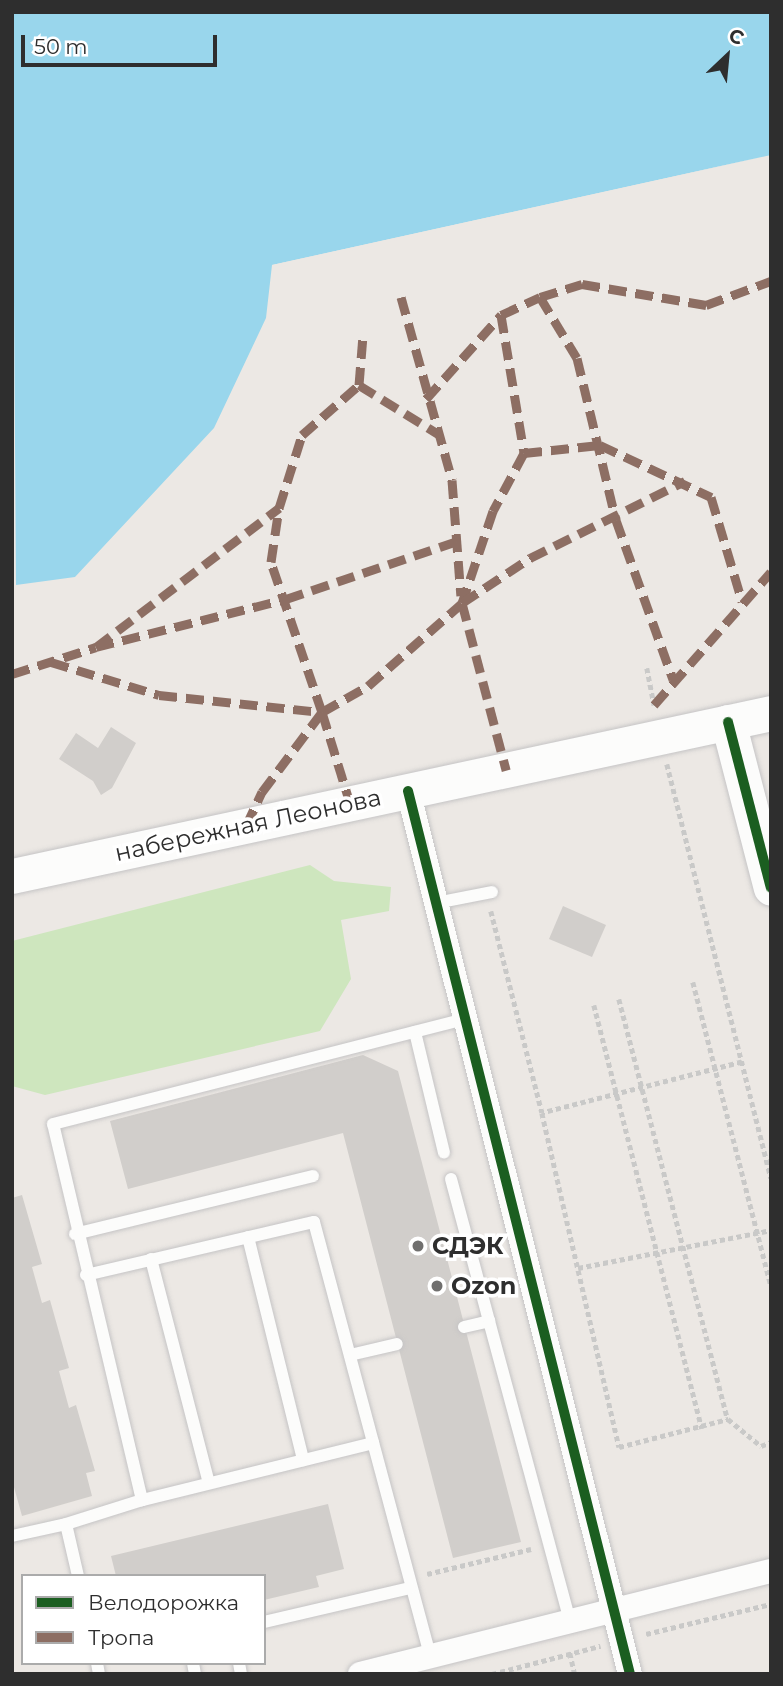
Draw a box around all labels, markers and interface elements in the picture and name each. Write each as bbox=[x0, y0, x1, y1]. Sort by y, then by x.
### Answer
scale bar bbox=[24, 21, 220, 65]
north arrow bbox=[692, 21, 762, 91]
text: С bbox=[725, 23, 748, 50]
text: 50 m bbox=[34, 34, 88, 59]
street label: набережная Леонова bbox=[112, 783, 384, 867]
place label: СДЭК bbox=[432, 1232, 504, 1260]
marker: СДЭК bbox=[410, 1238, 426, 1254]
place label: Ozon bbox=[451, 1272, 516, 1300]
marker: Ozon bbox=[429, 1278, 445, 1294]
legend bbox=[21, 1574, 266, 1665]
text: Велодорожка bbox=[88, 1590, 239, 1615]
text: Тропа bbox=[88, 1625, 154, 1650]

